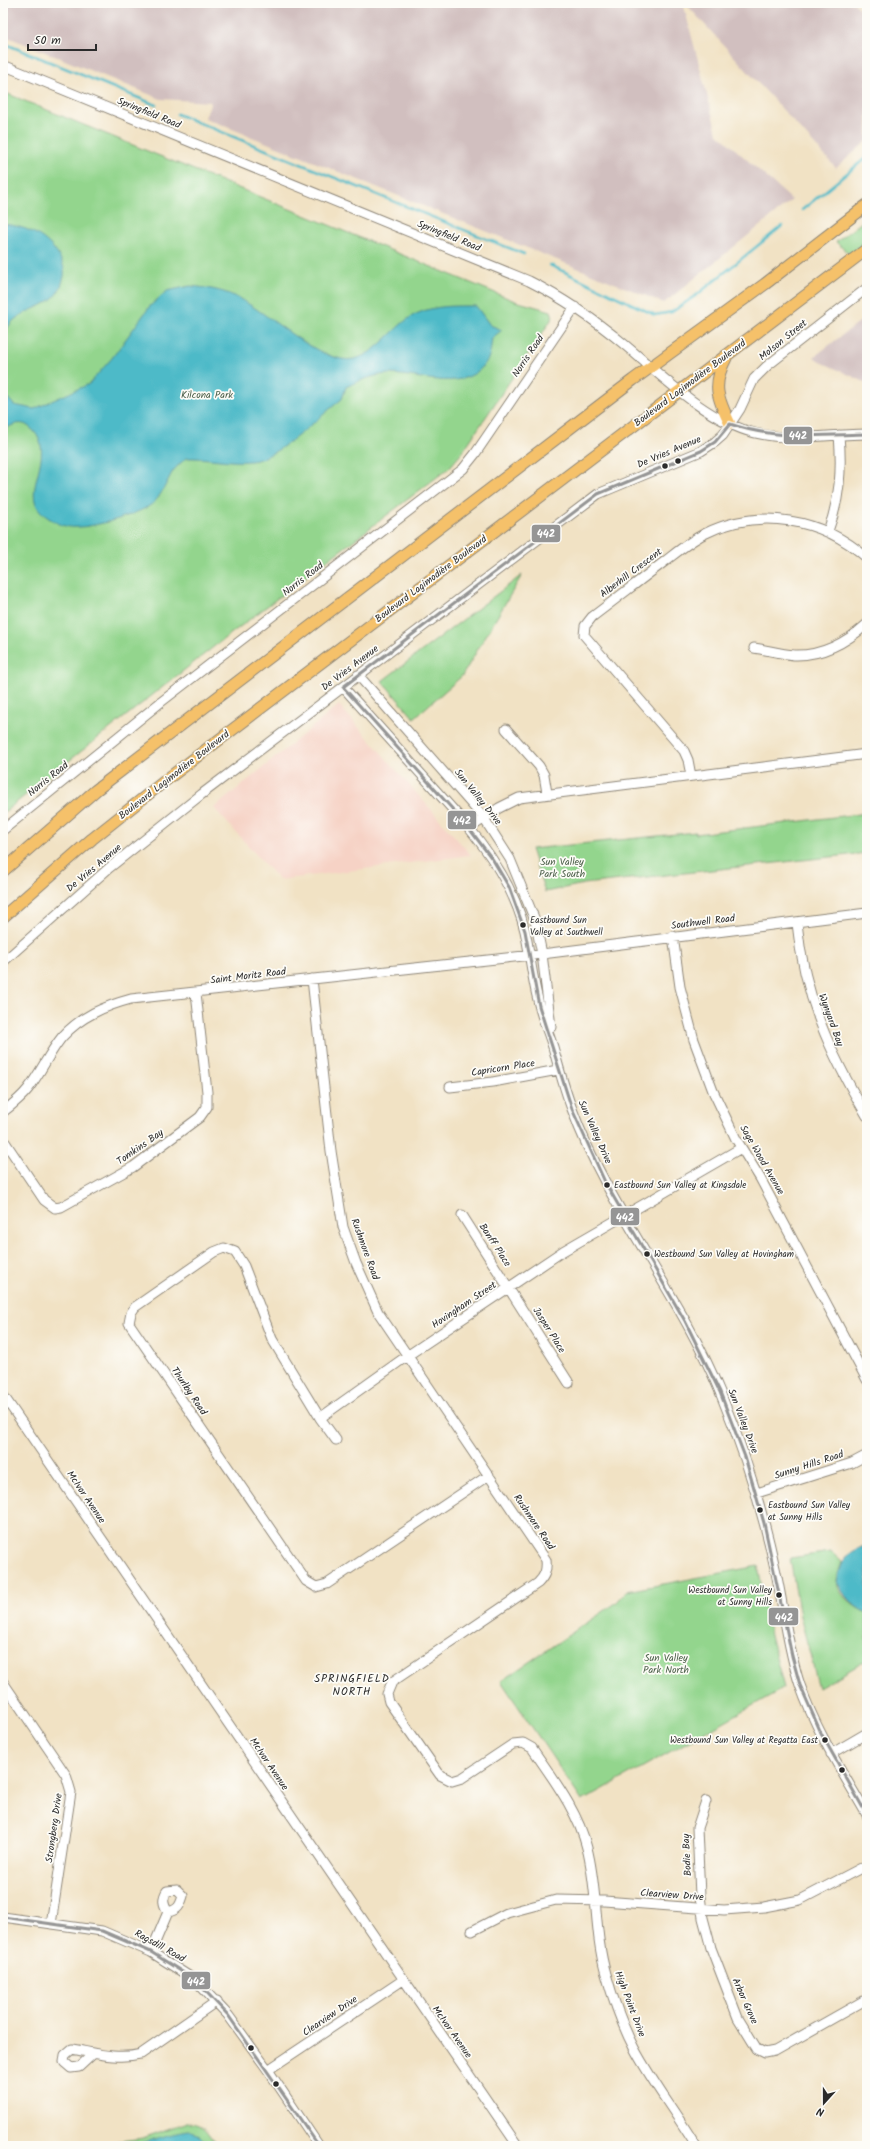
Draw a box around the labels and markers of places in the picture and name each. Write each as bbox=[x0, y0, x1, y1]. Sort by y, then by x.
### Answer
unlabelled marker bbox=[673, 456, 683, 466]
unlabelled marker bbox=[660, 461, 670, 471]
place label: Eastbound Sun Valley at Southwell bbox=[530, 913, 603, 940]
marker: Eastbound Sun Valley at Southwell bbox=[518, 920, 528, 930]
place label: Eastbound Sun Valley at Kingsdale bbox=[614, 1178, 746, 1193]
marker: Eastbound Sun Valley at Kingsdale bbox=[602, 1180, 612, 1190]
place label: Westbound Sun Valley at Hovingham bbox=[654, 1247, 794, 1262]
marker: Westbound Sun Valley at Hovingham bbox=[642, 1249, 652, 1259]
place label: Eastbound Sun Valley at Sunny Hills bbox=[768, 1498, 851, 1525]
marker: Eastbound Sun Valley at Sunny Hills bbox=[755, 1505, 765, 1515]
place label: Westbound Sun Valley at Sunny Hills bbox=[688, 1583, 773, 1610]
marker: Westbound Sun Valley at Sunny Hills bbox=[774, 1590, 784, 1600]
place label: Westbound Sun Valley at Regatta East bbox=[670, 1733, 819, 1748]
marker: Westbound Sun Valley at Regatta East bbox=[820, 1735, 830, 1745]
unlabelled marker bbox=[837, 1765, 847, 1775]
unlabelled marker bbox=[246, 2043, 256, 2053]
unlabelled marker bbox=[271, 2079, 281, 2089]

